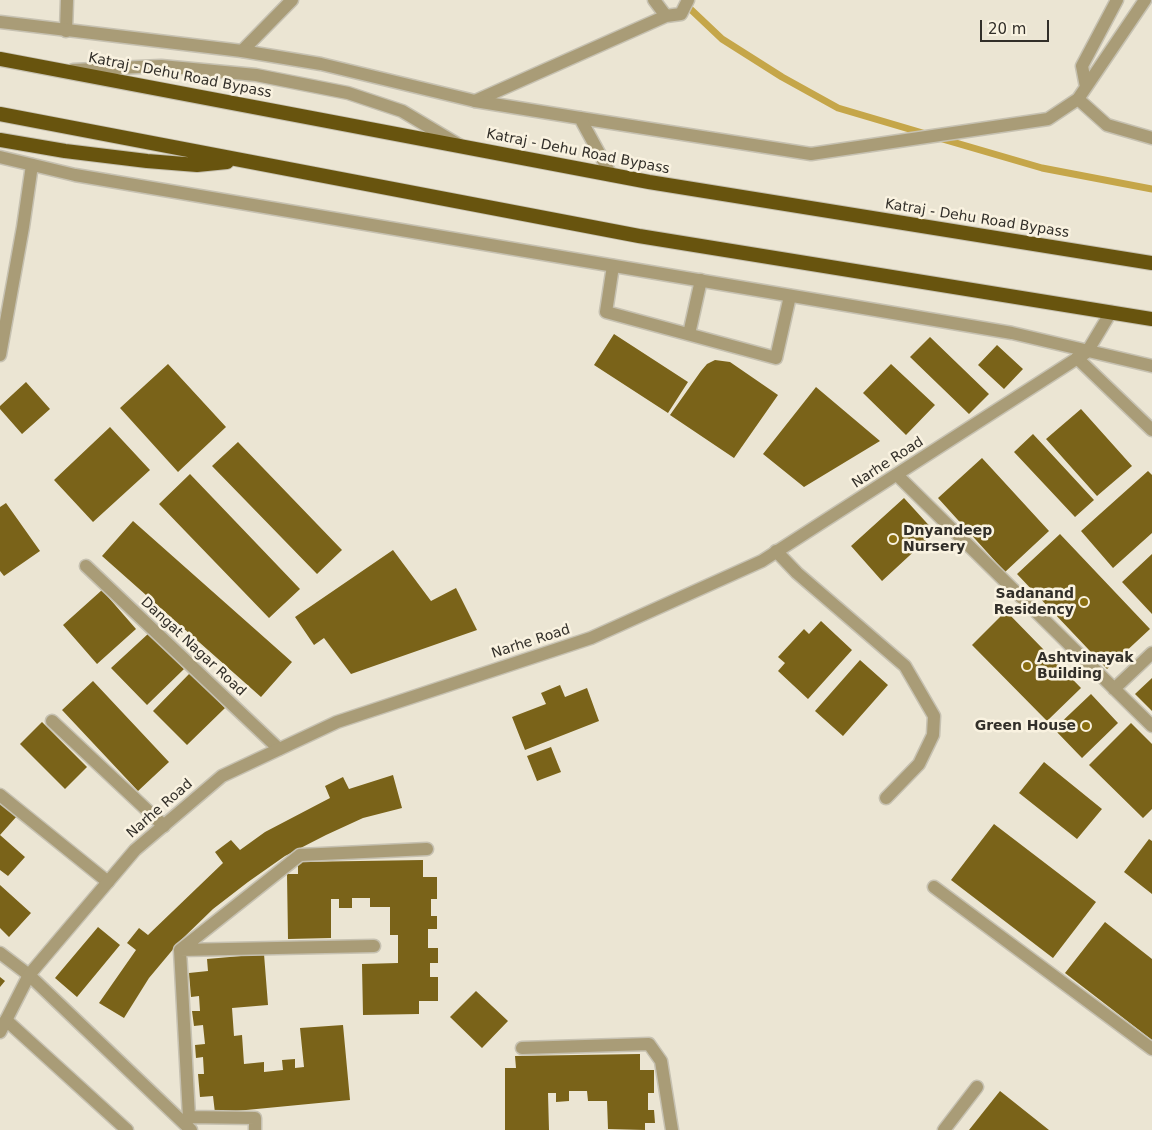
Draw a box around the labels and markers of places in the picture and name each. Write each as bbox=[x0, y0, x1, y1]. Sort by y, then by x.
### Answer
place label: Dnyandeep Nursery bbox=[903, 523, 992, 556]
marker: Dnyandeep Nursery bbox=[887, 533, 899, 545]
place label: Sadanand Residency bbox=[994, 586, 1074, 618]
marker: Sadanand Residency bbox=[1078, 596, 1090, 608]
place label: Ashtvinayak Building bbox=[1037, 650, 1134, 682]
marker: Ashtvinayak Building bbox=[1021, 660, 1033, 672]
place label: Green House bbox=[975, 718, 1076, 734]
marker: Green House bbox=[1080, 720, 1092, 732]

